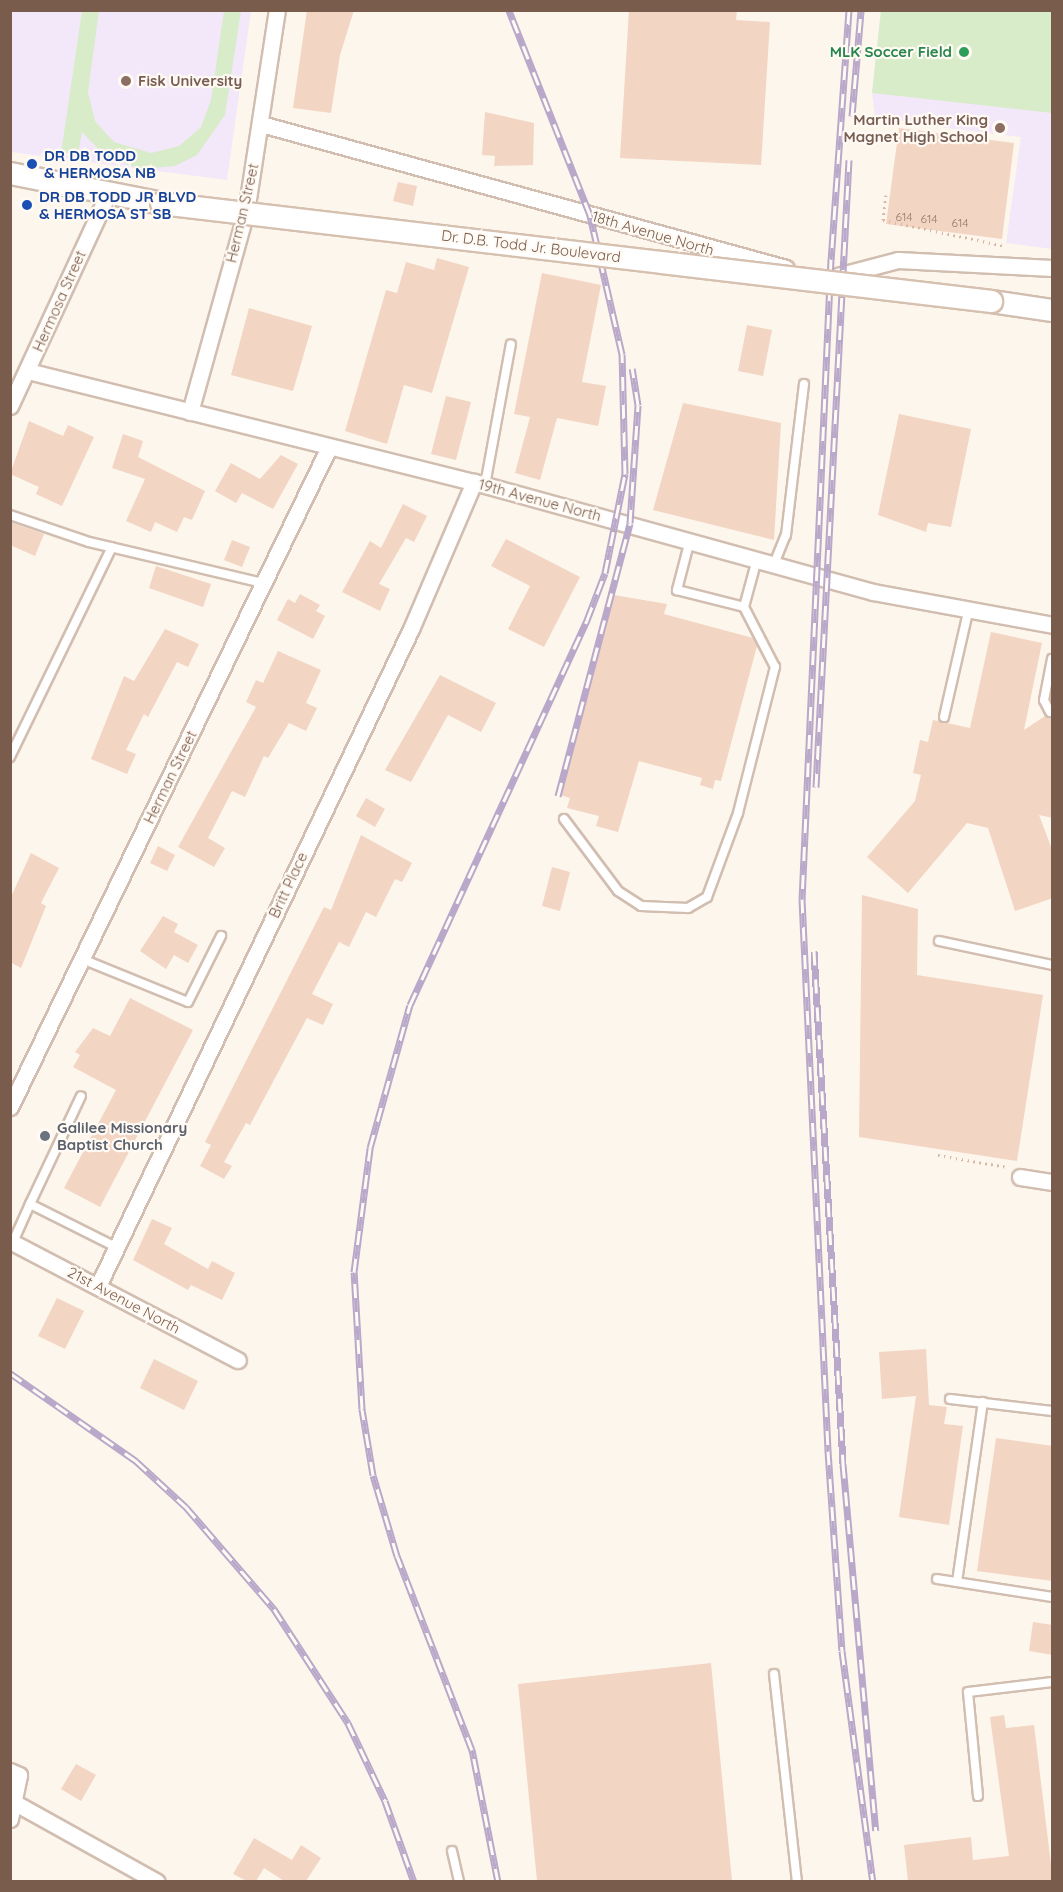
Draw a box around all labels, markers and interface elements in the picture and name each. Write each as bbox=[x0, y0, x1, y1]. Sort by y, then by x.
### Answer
place label: MLK Soccer Field bbox=[830, 43, 952, 61]
marker: MLK Soccer Field bbox=[957, 45, 971, 59]
place label: Fisk University bbox=[138, 72, 242, 90]
marker: Fisk University bbox=[119, 74, 133, 88]
place label: Martin Luther King Magnet High School bbox=[843, 110, 988, 145]
marker: Martin Luther King Magnet High School bbox=[993, 121, 1007, 135]
place label: DR DB TODD & HERMOSA NB bbox=[44, 146, 156, 181]
marker: DR DB TODD & HERMOSA NB bbox=[25, 157, 39, 171]
street label: Herman Street bbox=[222, 161, 262, 265]
place label: DR DB TODD JR BLVD & HERMOSA ST SB bbox=[39, 187, 196, 222]
marker: DR DB TODD JR BLVD & HERMOSA ST SB bbox=[20, 198, 34, 212]
street label: 18th Avenue North bbox=[590, 207, 716, 259]
house number: 614 bbox=[896, 210, 912, 224]
house number: 614 bbox=[921, 212, 937, 226]
house number: 614 bbox=[952, 216, 968, 230]
street label: Dr. D.B. Todd Jr. Boulevard bbox=[440, 226, 622, 266]
street label: Hermosa Street bbox=[29, 247, 89, 355]
street label: 19th Avenue North bbox=[477, 475, 603, 525]
street label: Herman Street bbox=[140, 727, 200, 827]
street label: Britt Place bbox=[265, 849, 311, 921]
place label: Galilee Missionary Baptist Church bbox=[57, 1118, 187, 1153]
marker: Galilee Missionary Baptist Church bbox=[38, 1129, 52, 1143]
street label: 21st Avenue North bbox=[65, 1263, 183, 1337]

